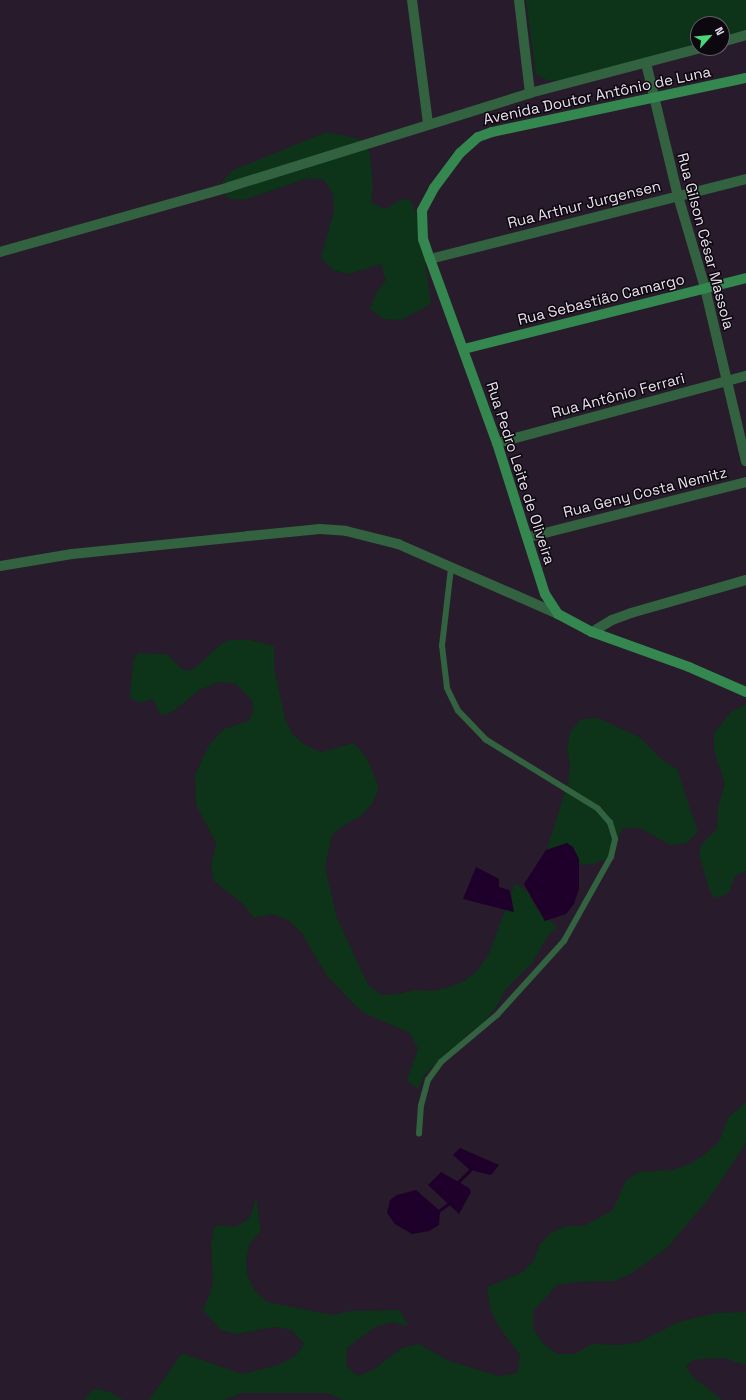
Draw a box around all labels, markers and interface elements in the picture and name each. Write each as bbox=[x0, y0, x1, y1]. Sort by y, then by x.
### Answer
north arrow bbox=[690, 16, 730, 56]
text: N bbox=[712, 25, 728, 37]
street label: Avenida Doutor Antônio de Luna bbox=[481, 62, 713, 128]
street label: Rua Gilson César Massola bbox=[674, 151, 738, 331]
street label: Rua Arthur Jurgensen bbox=[505, 176, 663, 232]
street label: Rua Sebastião Camargo bbox=[516, 270, 686, 328]
street label: Rua Antônio Ferrari bbox=[549, 369, 687, 421]
street label: Rua Pedro Leite de Oliveira bbox=[483, 379, 559, 567]
street label: Rua Geny Costa Nemitz bbox=[561, 463, 729, 521]

